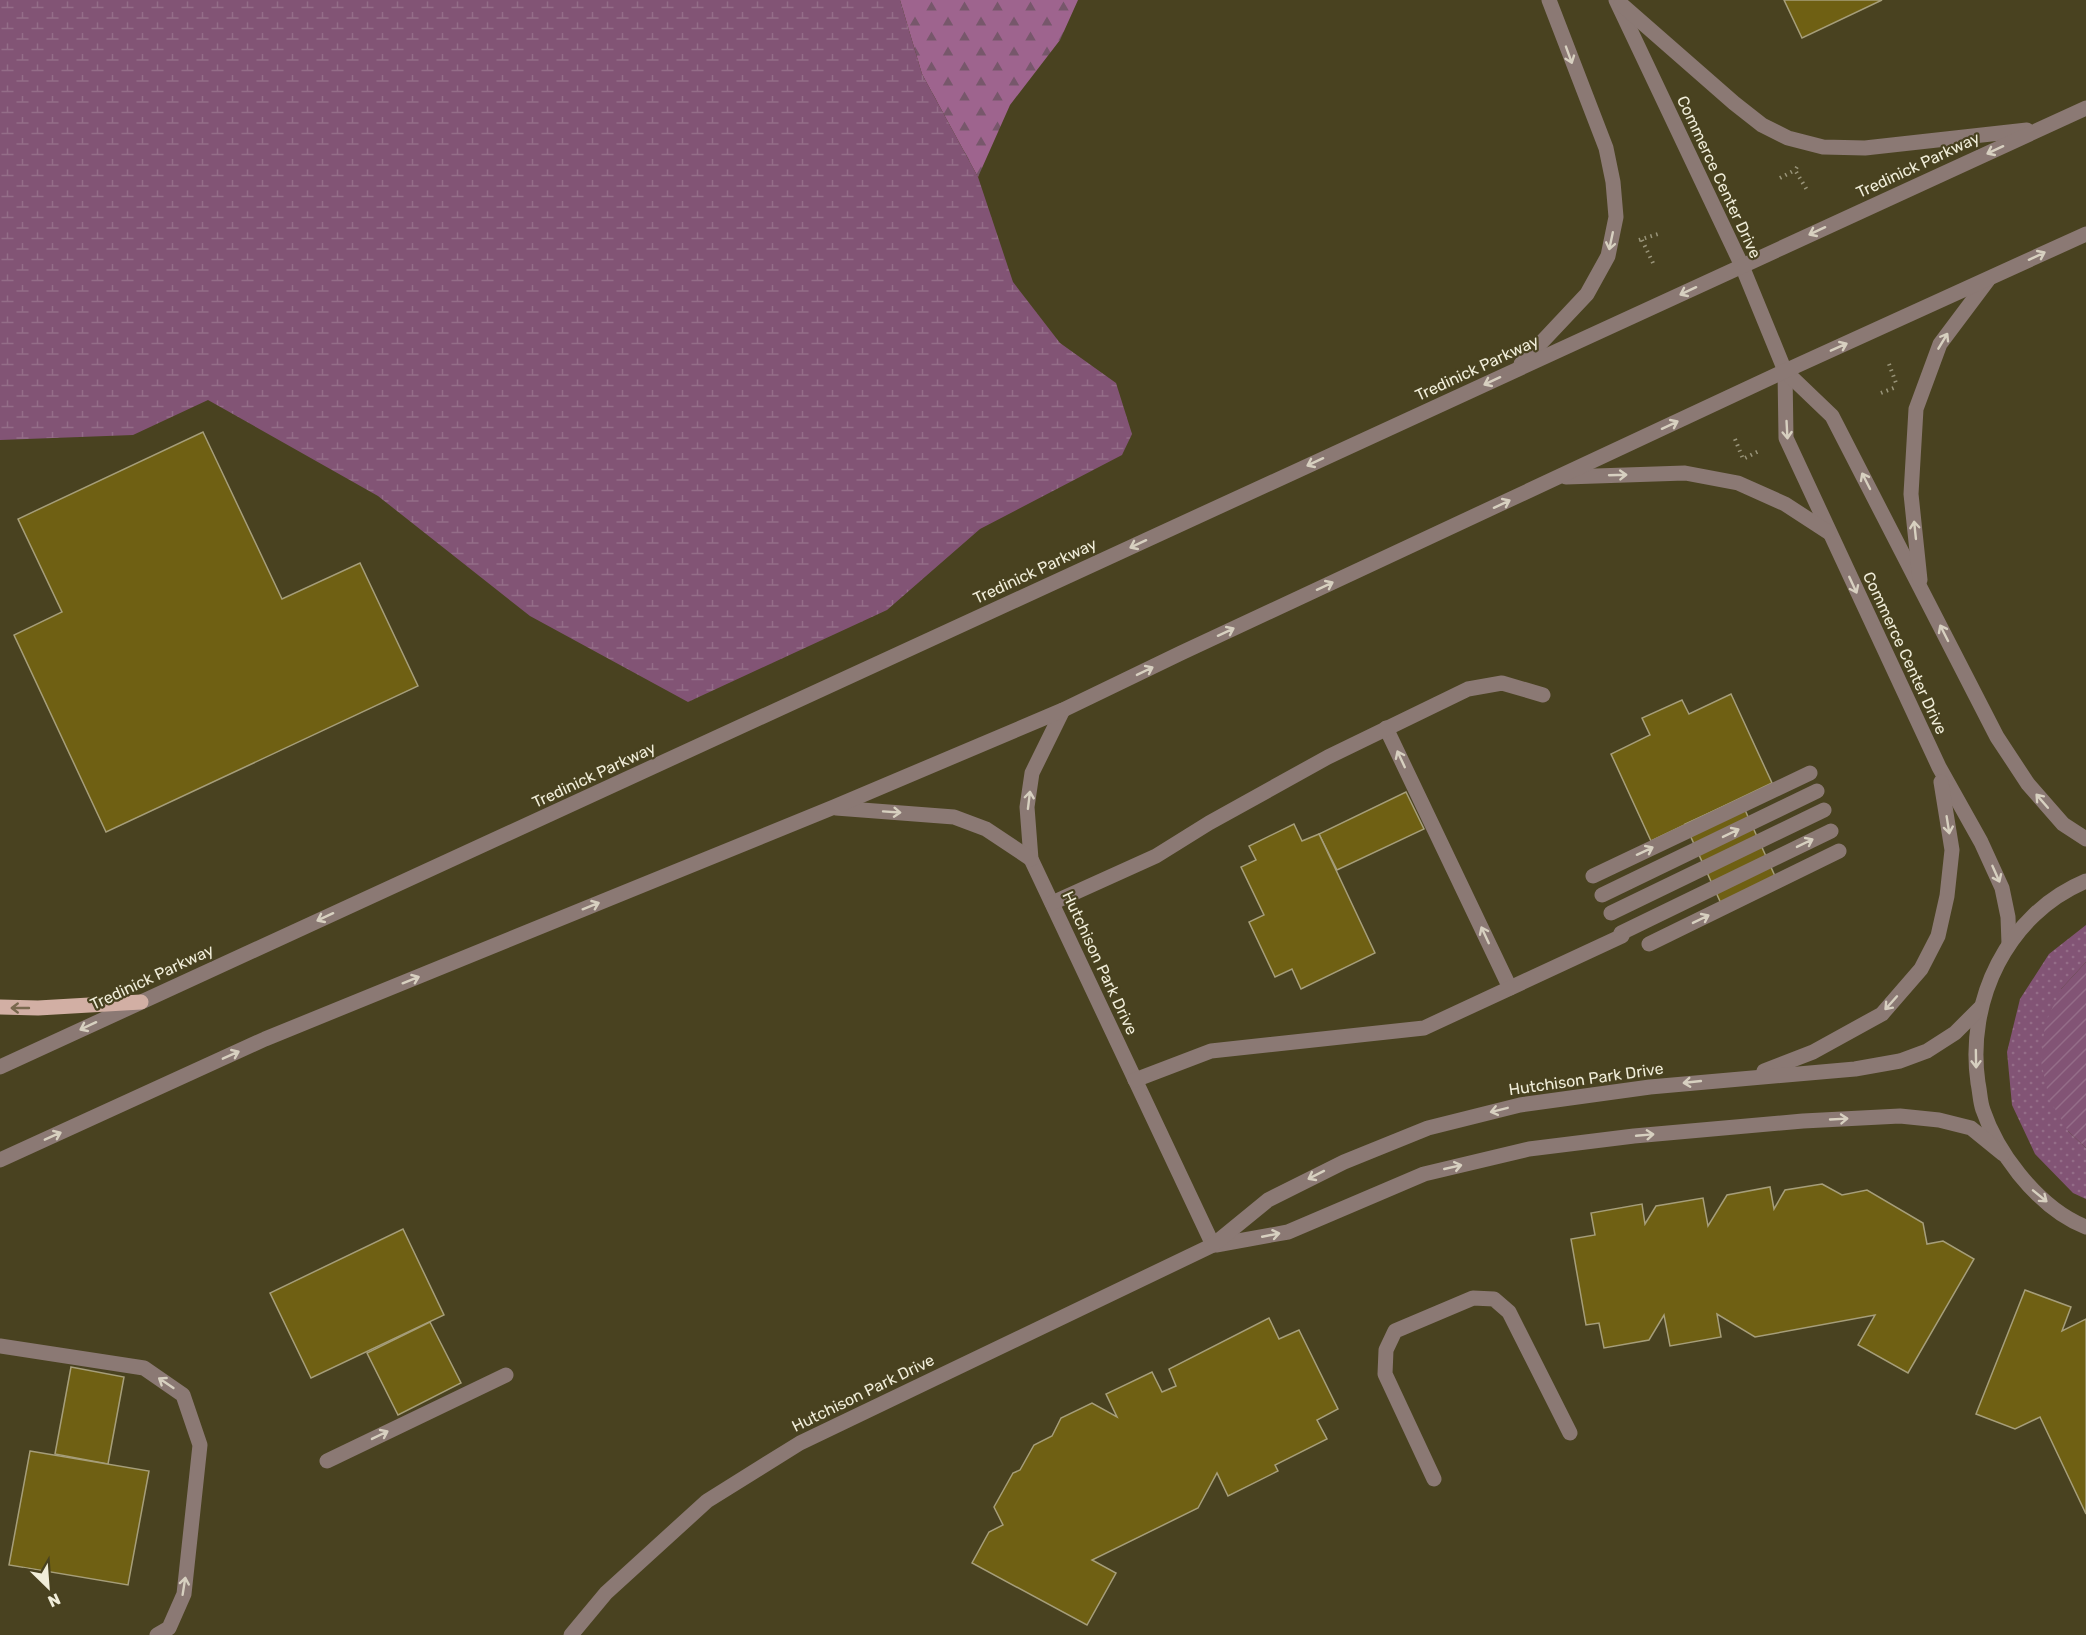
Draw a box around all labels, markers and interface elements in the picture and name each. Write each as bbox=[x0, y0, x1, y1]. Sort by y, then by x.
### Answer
one-way arrow bbox=[1564, 45, 1575, 64]
street label: Commerce Center Drive bbox=[1673, 93, 1765, 261]
street label: Tredinick Parkway bbox=[1853, 128, 1983, 202]
one-way arrow bbox=[1986, 144, 2004, 156]
one-way arrow bbox=[1809, 226, 1827, 237]
one-way arrow bbox=[1605, 231, 1616, 251]
one-way arrow bbox=[2028, 250, 2046, 262]
one-way arrow bbox=[1680, 285, 1698, 297]
street label: Tredinick Parkway bbox=[1412, 331, 1542, 405]
one-way arrow bbox=[1937, 333, 1949, 350]
one-way arrow bbox=[1829, 341, 1847, 353]
one-way arrow bbox=[1484, 375, 1502, 387]
one-way arrow bbox=[1660, 419, 1678, 431]
one-way arrow bbox=[1781, 419, 1792, 439]
one-way arrow bbox=[1307, 457, 1325, 469]
one-way arrow bbox=[1608, 470, 1628, 481]
one-way arrow bbox=[1859, 472, 1871, 490]
one-way arrow bbox=[1493, 497, 1511, 509]
one-way arrow bbox=[1909, 521, 1920, 541]
street label: Tredinick Parkway bbox=[970, 534, 1100, 608]
one-way arrow bbox=[1129, 538, 1147, 550]
street label: Commerce Center Drive bbox=[1859, 569, 1951, 737]
one-way arrow bbox=[1848, 575, 1860, 593]
one-way arrow bbox=[1316, 579, 1334, 591]
one-way arrow bbox=[1217, 625, 1235, 637]
one-way arrow bbox=[1938, 625, 1949, 643]
one-way arrow bbox=[1135, 664, 1153, 676]
street label: Tredinick Parkway bbox=[529, 738, 659, 812]
one-way arrow bbox=[1395, 751, 1407, 769]
one-way arrow bbox=[1023, 791, 1034, 811]
one-way arrow bbox=[2035, 794, 2049, 809]
one-way arrow bbox=[881, 807, 901, 818]
one-way arrow bbox=[1943, 815, 1954, 834]
one-way arrow bbox=[1721, 827, 1739, 838]
one-way arrow bbox=[1796, 837, 1814, 849]
one-way arrow bbox=[1636, 844, 1654, 856]
one-way arrow bbox=[1990, 865, 2002, 883]
street label: Hutchison Park Drive bbox=[1058, 888, 1142, 1038]
one-way arrow bbox=[581, 900, 600, 911]
one-way arrow bbox=[317, 912, 335, 924]
one-way arrow bbox=[1692, 912, 1710, 924]
one-way arrow bbox=[1478, 927, 1490, 945]
street label: Tredinick Parkway bbox=[87, 940, 217, 1014]
one-way arrow bbox=[401, 974, 419, 985]
one-way arrow bbox=[1884, 995, 1898, 1010]
one-way arrow bbox=[10, 1002, 30, 1014]
one-way arrow bbox=[80, 1021, 98, 1033]
one-way arrow bbox=[1970, 1048, 1982, 1068]
one-way arrow bbox=[221, 1049, 239, 1060]
street label: Hutchison Park Drive bbox=[1507, 1059, 1665, 1099]
one-way arrow bbox=[1683, 1077, 1703, 1088]
one-way arrow bbox=[1490, 1105, 1509, 1117]
one-way arrow bbox=[1829, 1114, 1849, 1125]
one-way arrow bbox=[44, 1129, 62, 1141]
one-way arrow bbox=[1634, 1129, 1654, 1140]
one-way arrow bbox=[1442, 1161, 1462, 1172]
one-way arrow bbox=[1308, 1170, 1326, 1182]
one-way arrow bbox=[2031, 1189, 2047, 1202]
one-way arrow bbox=[1260, 1229, 1280, 1240]
street label: Hutchison Park Drive bbox=[789, 1350, 937, 1436]
one-way arrow bbox=[159, 1377, 175, 1389]
one-way arrow bbox=[371, 1429, 389, 1441]
north arrow bbox=[18, 1557, 78, 1617]
one-way arrow bbox=[179, 1577, 190, 1597]
text: N bbox=[45, 1589, 63, 1611]

